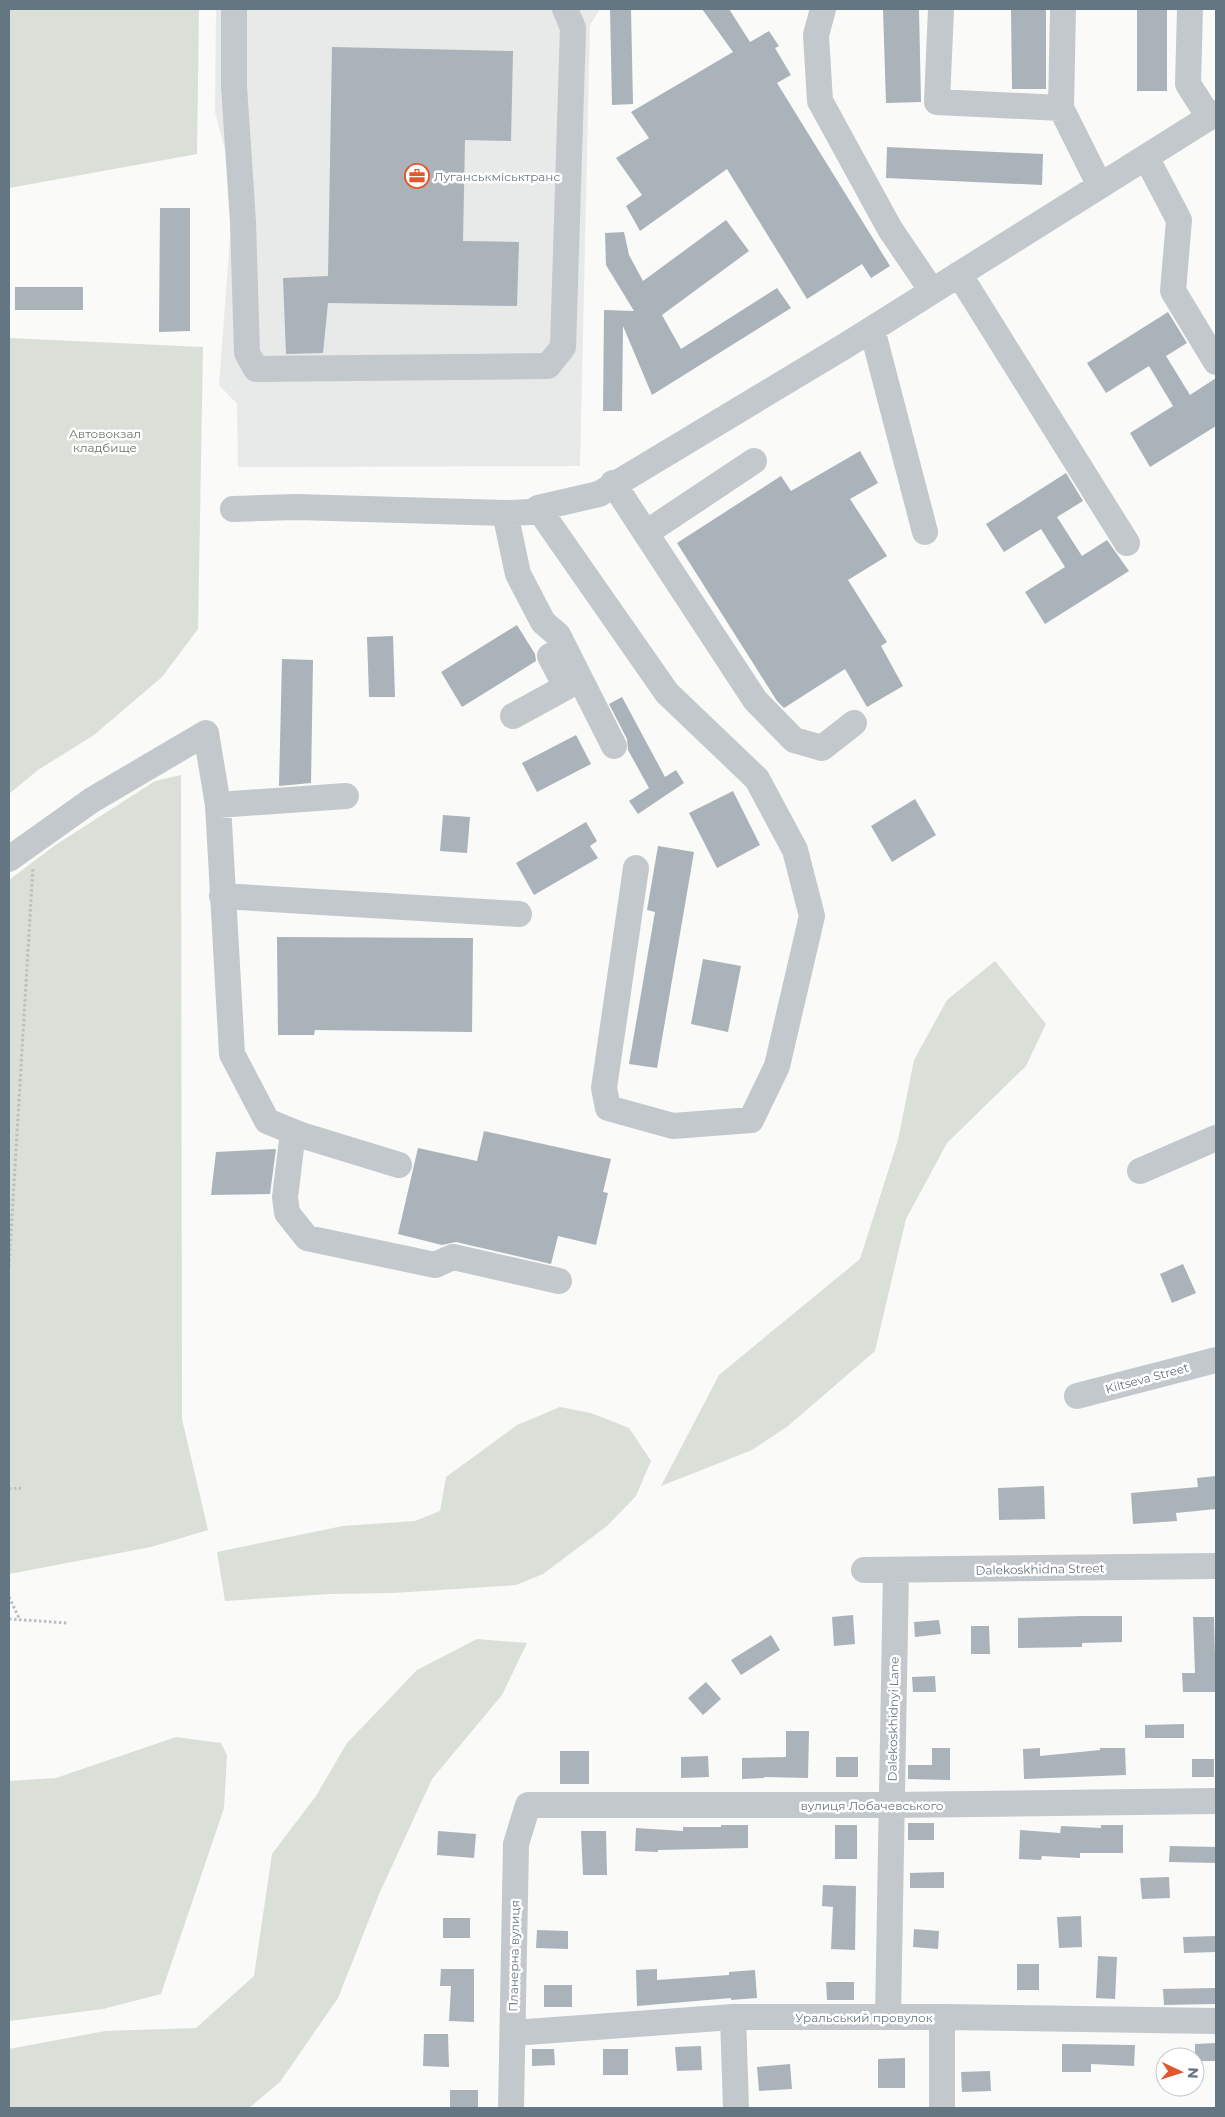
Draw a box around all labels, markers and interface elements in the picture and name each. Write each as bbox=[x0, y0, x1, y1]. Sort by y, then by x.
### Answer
office icon: Луганськміськтранс bbox=[404, 163, 430, 189]
place label: Луганськміськтранс bbox=[434, 169, 560, 184]
park label: Автовокзал кладбище bbox=[69, 426, 141, 455]
street label: Kiltseva Street bbox=[1104, 1360, 1190, 1396]
street label: Dalekoskhidna Street bbox=[975, 1560, 1105, 1578]
street label: Dalekoskhidnyi Lane bbox=[884, 1657, 902, 1781]
street label: вулиця Лобачевського bbox=[801, 1798, 944, 1813]
street label: Планерна вулиця bbox=[506, 1900, 522, 2012]
street label: Уральський провулок bbox=[795, 2010, 933, 2025]
north arrow bbox=[1155, 2047, 1205, 2097]
text: N bbox=[1184, 2067, 1202, 2079]

